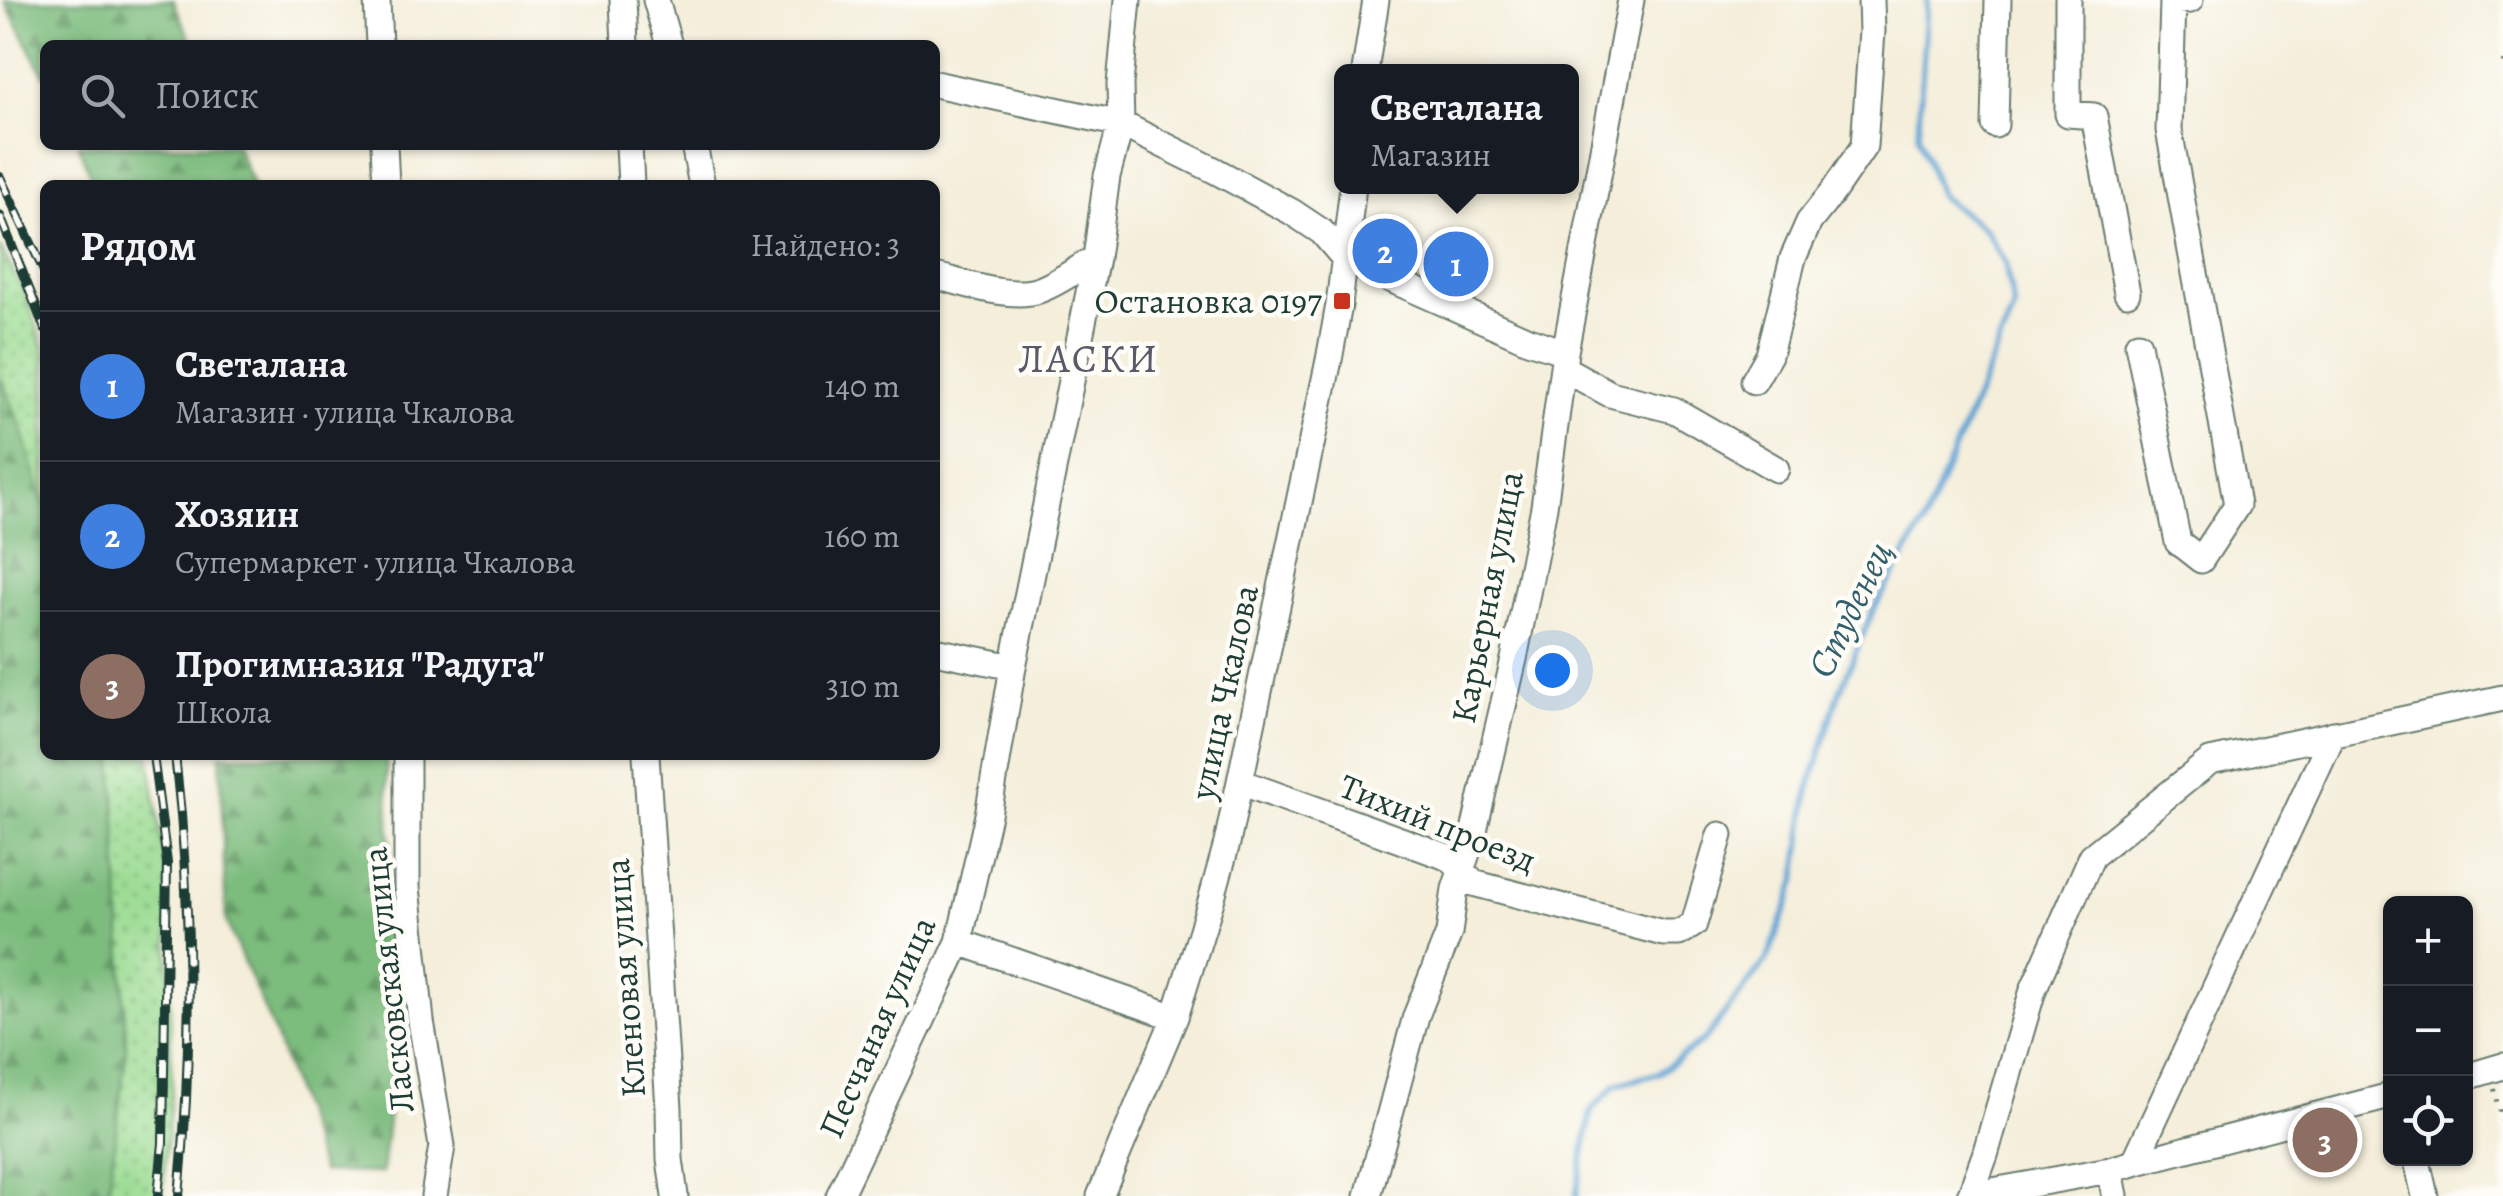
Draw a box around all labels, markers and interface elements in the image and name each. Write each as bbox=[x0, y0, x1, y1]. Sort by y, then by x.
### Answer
search box bbox=[40, 40, 940, 150]
popup bbox=[1334, 64, 1579, 194]
icon: search bbox=[75, 68, 130, 123]
text: Поиск bbox=[155, 69, 259, 121]
text: Светалана bbox=[1370, 81, 1543, 133]
text: Магазин bbox=[1370, 133, 1491, 177]
pin: 2 bbox=[1352, 214, 1418, 288]
text: Рядом bbox=[80, 217, 197, 274]
text: Найдено: 3 bbox=[751, 223, 900, 267]
pin: 1 bbox=[1424, 226, 1488, 302]
place label: Остановка 0197 bbox=[1094, 277, 1322, 325]
marker: Остановка 0197 bbox=[1331, 290, 1353, 312]
district label: ЛАСКИ bbox=[1018, 331, 1160, 386]
text: Светалана bbox=[175, 338, 348, 390]
text: 1 bbox=[107, 364, 118, 408]
text: 140 m bbox=[825, 364, 900, 408]
text: Магазин · улица Чкалова bbox=[175, 390, 514, 434]
street label: Карьерная улица bbox=[1439, 467, 1535, 727]
text: Хозяин bbox=[175, 488, 299, 540]
text: 2 bbox=[105, 514, 120, 558]
text: 160 m bbox=[824, 514, 900, 558]
water label: Студенец bbox=[1795, 532, 1905, 686]
text: Супермаркет · улица Чкалова bbox=[175, 540, 575, 584]
street label: улица Чкалова bbox=[1178, 580, 1270, 805]
text: Прогимназия "Радуга" bbox=[175, 638, 545, 690]
your location bbox=[1527, 645, 1578, 696]
text: 3 bbox=[106, 664, 119, 708]
text: 310 m bbox=[826, 664, 900, 708]
text: Школа bbox=[175, 690, 272, 734]
street label: Тихий проезд bbox=[1333, 762, 1543, 884]
street label: Ласковская улица bbox=[350, 845, 426, 1115]
street label: Кленовая улица bbox=[593, 857, 657, 1099]
map controls bbox=[2383, 896, 2473, 1166]
button: + bbox=[2383, 896, 2473, 986]
street label: Песчаная улица bbox=[807, 909, 947, 1145]
button: − bbox=[2383, 986, 2473, 1076]
button: locate bbox=[2383, 1076, 2473, 1166]
pin: 3 bbox=[2292, 1102, 2358, 1178]

